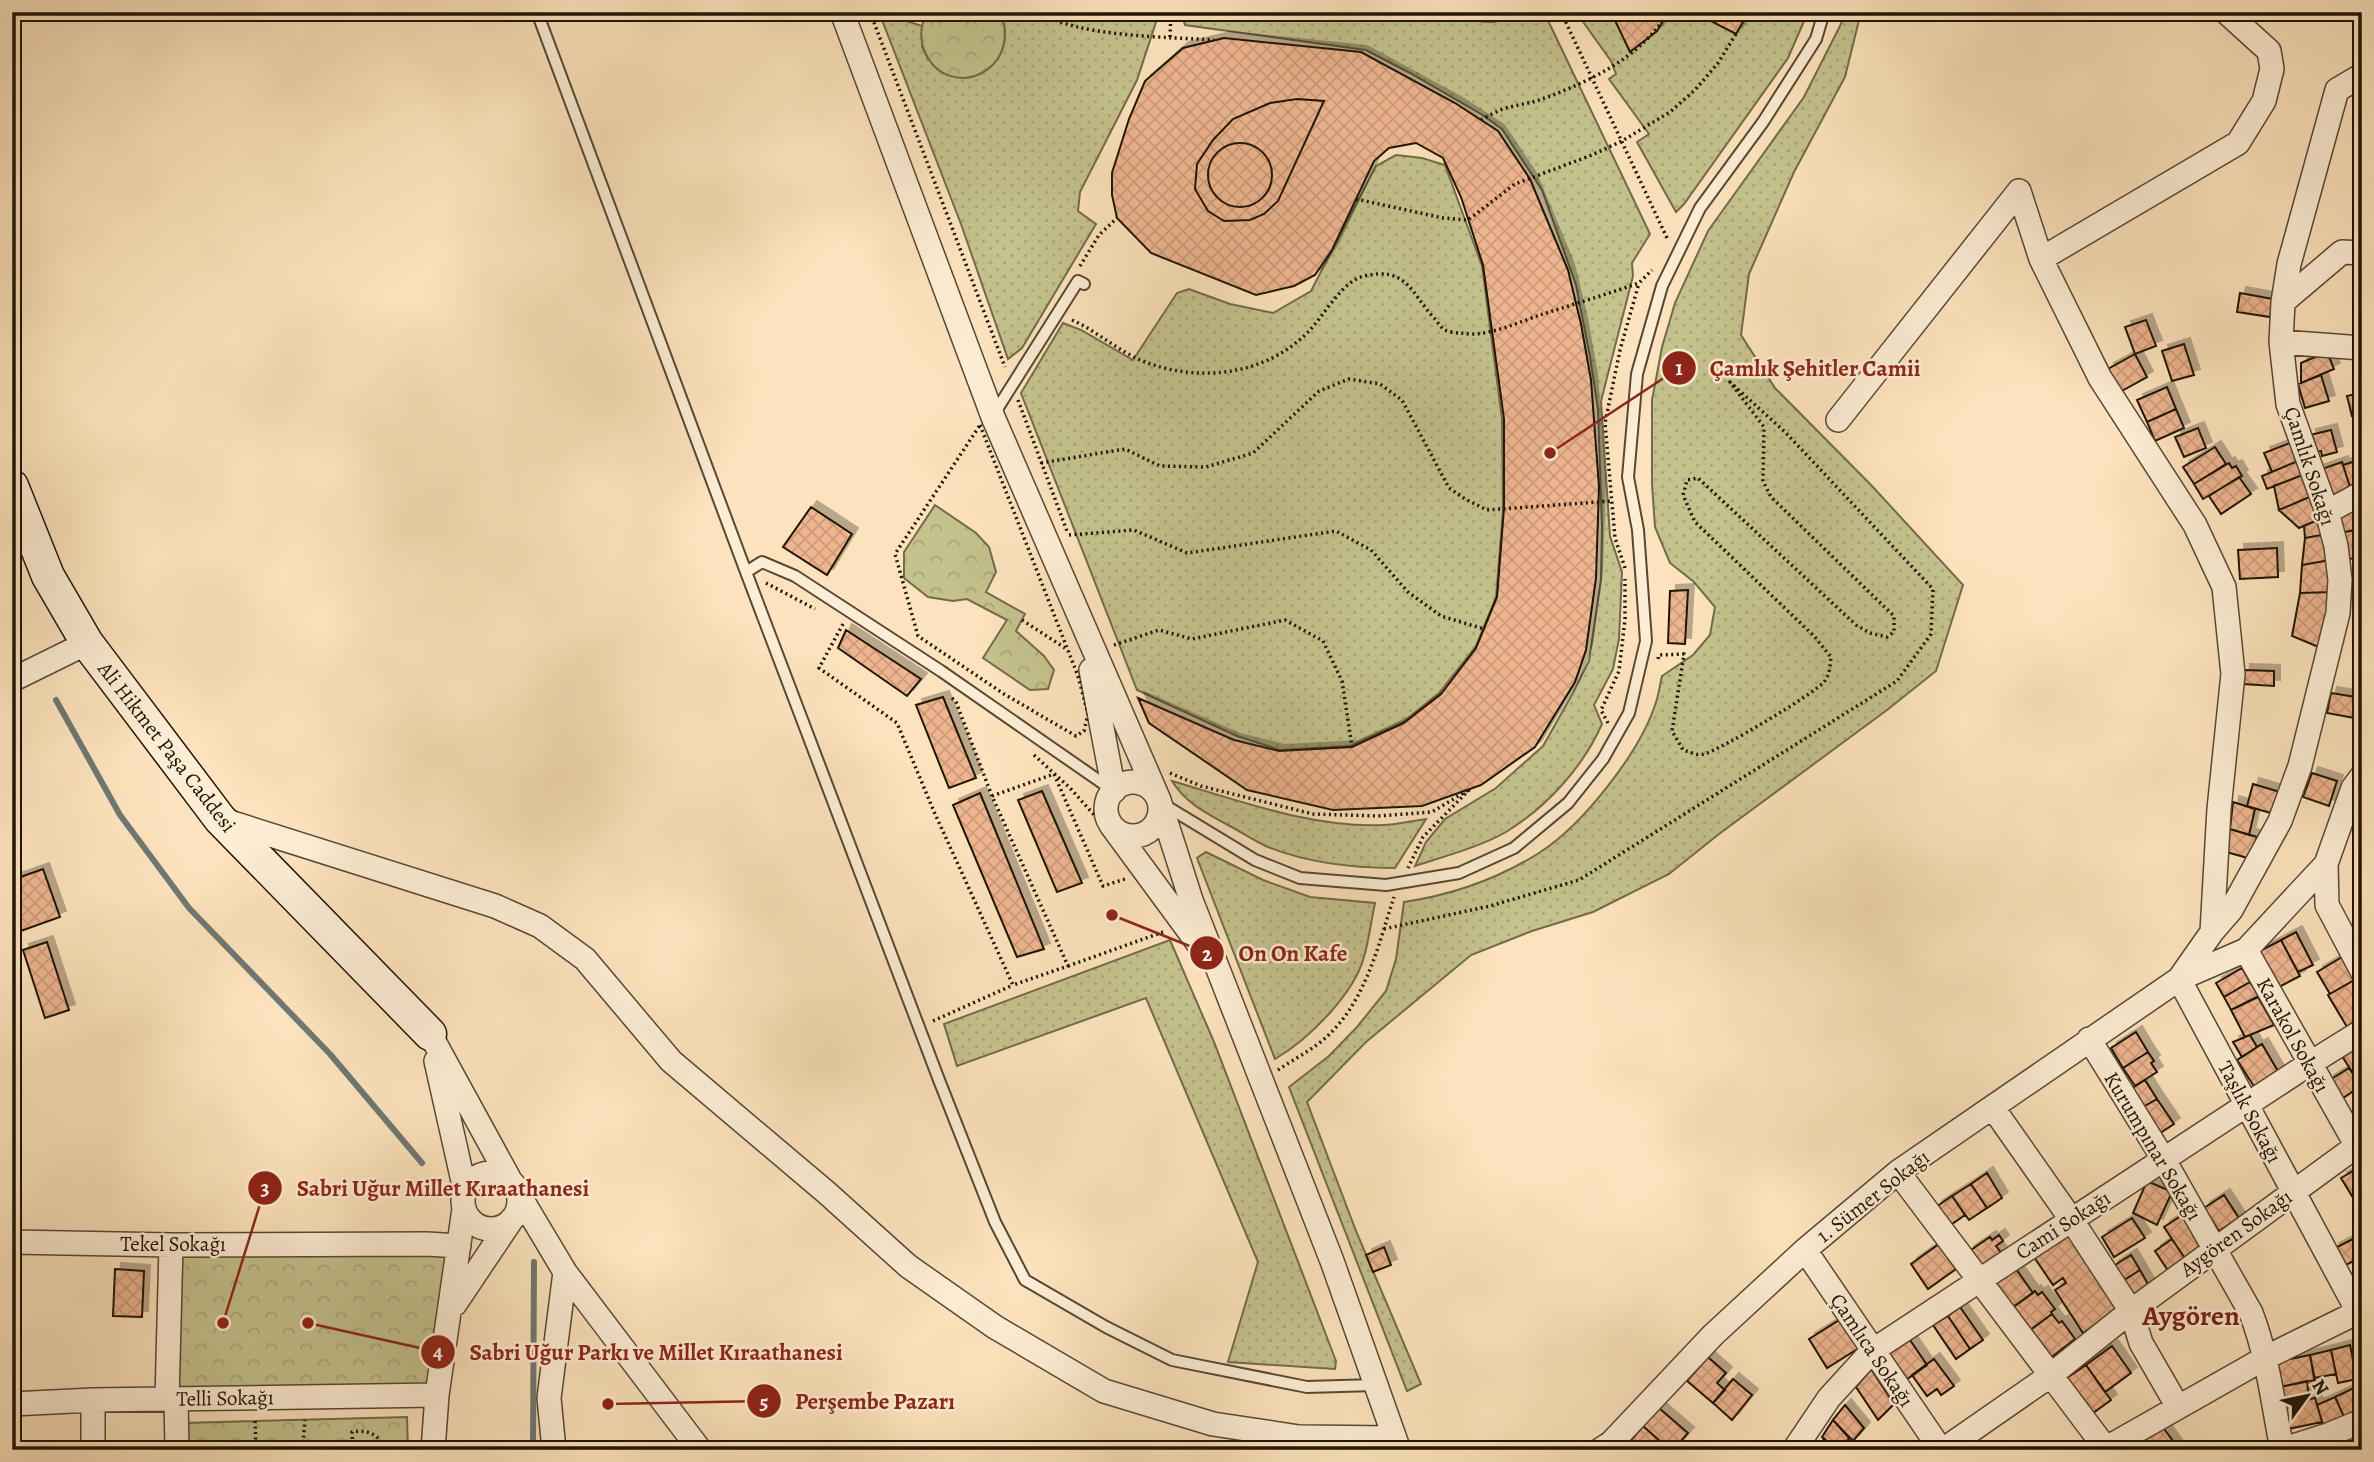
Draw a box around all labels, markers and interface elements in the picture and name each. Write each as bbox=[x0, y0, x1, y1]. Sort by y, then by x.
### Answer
callout: Çamlık Şehitler Camii bbox=[1661, 346, 1935, 390]
text: Çamlık Şehitler Camii bbox=[1710, 353, 1921, 384]
text: 1 bbox=[1675, 354, 1683, 382]
street label: Çamlık Sokağı bbox=[2278, 403, 2342, 529]
street label: Ali Hikmet Paşa Caddesi bbox=[91, 655, 243, 838]
callout: On On Kafe bbox=[1190, 931, 1362, 975]
text: On On Kafe bbox=[1239, 938, 1347, 969]
text: 2 bbox=[1202, 940, 1212, 968]
street label: Karakol Sokağı bbox=[2250, 972, 2336, 1098]
street label: Taşlık Sokağı bbox=[2211, 1056, 2289, 1168]
street label: Kurumpınar Sokağı bbox=[2097, 1066, 2209, 1226]
street label: 1. Sümer Sokağı bbox=[1811, 1143, 1935, 1249]
callout: Sabri Uğur Millet Kıraathanesi bbox=[247, 1166, 603, 1210]
text: Sabri Uğur Millet Kıraathanesi bbox=[297, 1173, 589, 1204]
text: 3 bbox=[260, 1174, 270, 1202]
street label: Aygören Sokağı bbox=[2174, 1183, 2298, 1284]
street label: Cami Sokağı bbox=[2010, 1184, 2116, 1266]
street label: Tekel Sokağı bbox=[120, 1230, 226, 1258]
street label: Çamlıca Sokağı bbox=[1824, 1288, 1920, 1412]
district label: Aygören bbox=[2141, 1297, 2240, 1335]
callout: Sabri Uğur Parkı ve Millet Kıraathanesi bbox=[420, 1330, 857, 1374]
text: Sabri Uğur Parkı ve Millet Kıraathanesi bbox=[469, 1337, 843, 1368]
text: 4 bbox=[433, 1338, 443, 1366]
north arrow bbox=[2272, 1360, 2342, 1430]
text: N bbox=[2306, 1374, 2335, 1400]
callout: Perşembe Pazarı bbox=[746, 1379, 969, 1423]
street label: Telli Sokağı bbox=[176, 1383, 274, 1413]
text: Perşembe Pazarı bbox=[795, 1386, 955, 1417]
text: 5 bbox=[760, 1388, 769, 1416]

